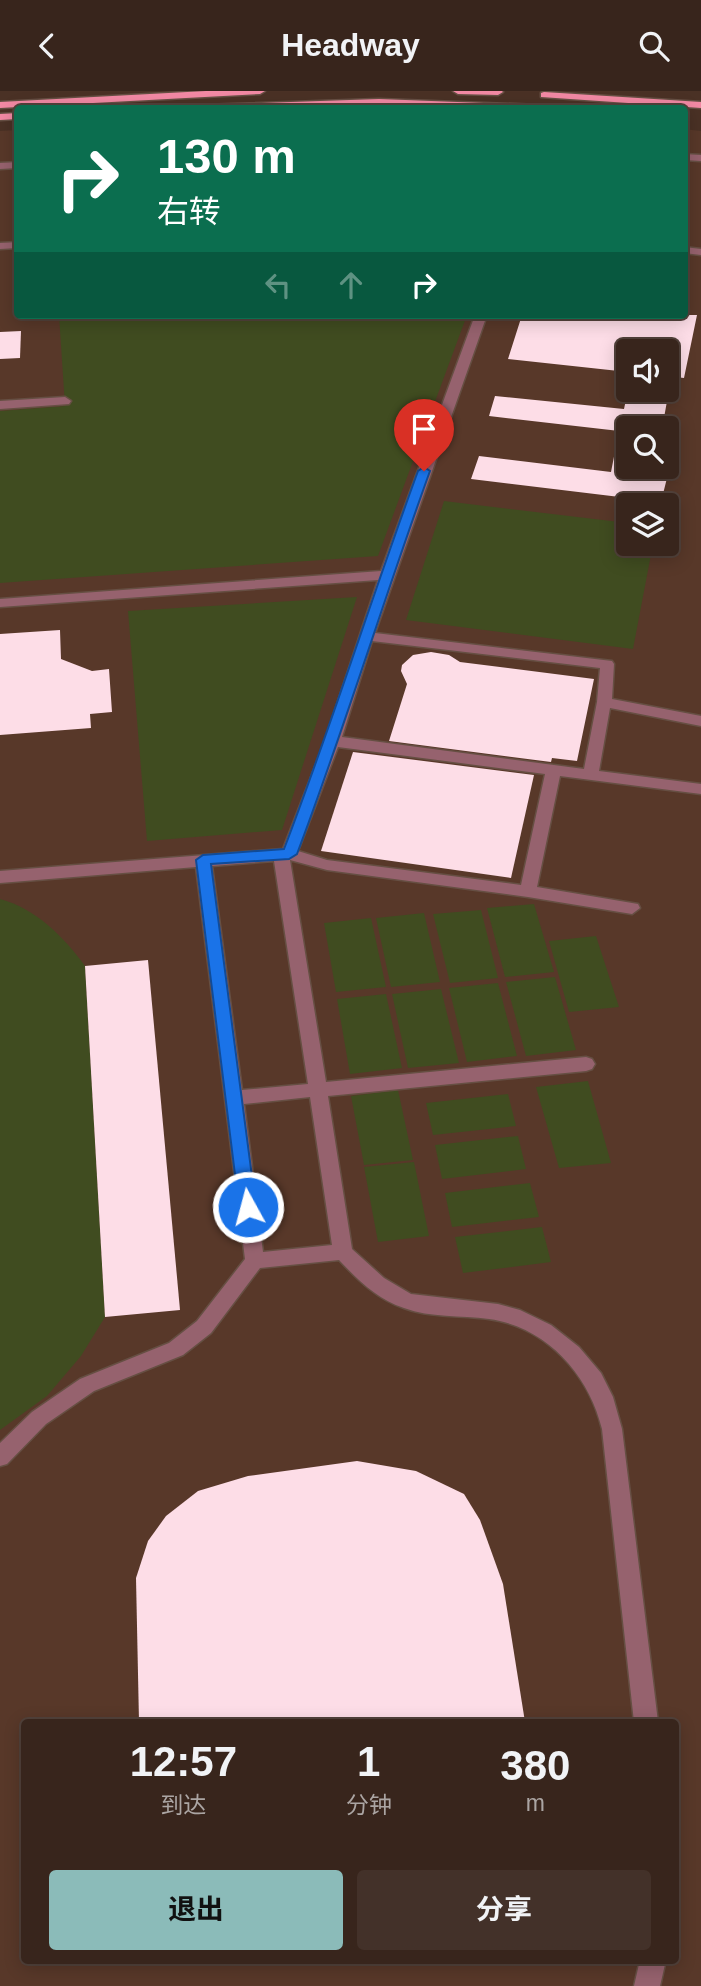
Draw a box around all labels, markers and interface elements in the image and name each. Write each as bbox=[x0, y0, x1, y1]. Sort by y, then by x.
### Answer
icon: back bbox=[28, 27, 66, 65]
text: Headway bbox=[281, 27, 420, 63]
icon: search bbox=[635, 27, 673, 65]
text: 130 m bbox=[157, 129, 296, 183]
icon: right bbox=[42, 133, 133, 224]
text: 右转 bbox=[157, 194, 221, 230]
icon: left bbox=[259, 266, 297, 304]
icon: ahead bbox=[332, 266, 370, 304]
icon: right bbox=[405, 266, 443, 304]
map controls bbox=[616, 339, 679, 556]
button: sound bbox=[616, 339, 679, 402]
pin bbox=[394, 399, 454, 471]
icon: arrive bbox=[405, 410, 443, 448]
button: search bbox=[616, 416, 679, 479]
button: layers bbox=[616, 493, 679, 556]
position arrow bbox=[211, 1170, 285, 1244]
text: 12:57 bbox=[130, 1738, 237, 1785]
text: 1 bbox=[357, 1738, 380, 1785]
text: 380 bbox=[500, 1742, 570, 1789]
text: m bbox=[526, 1790, 545, 1816]
text: 到达 bbox=[160, 1792, 206, 1818]
text: 分钟 bbox=[346, 1792, 392, 1818]
button: 退出 bbox=[49, 1870, 343, 1950]
button: 分享 bbox=[357, 1870, 651, 1950]

